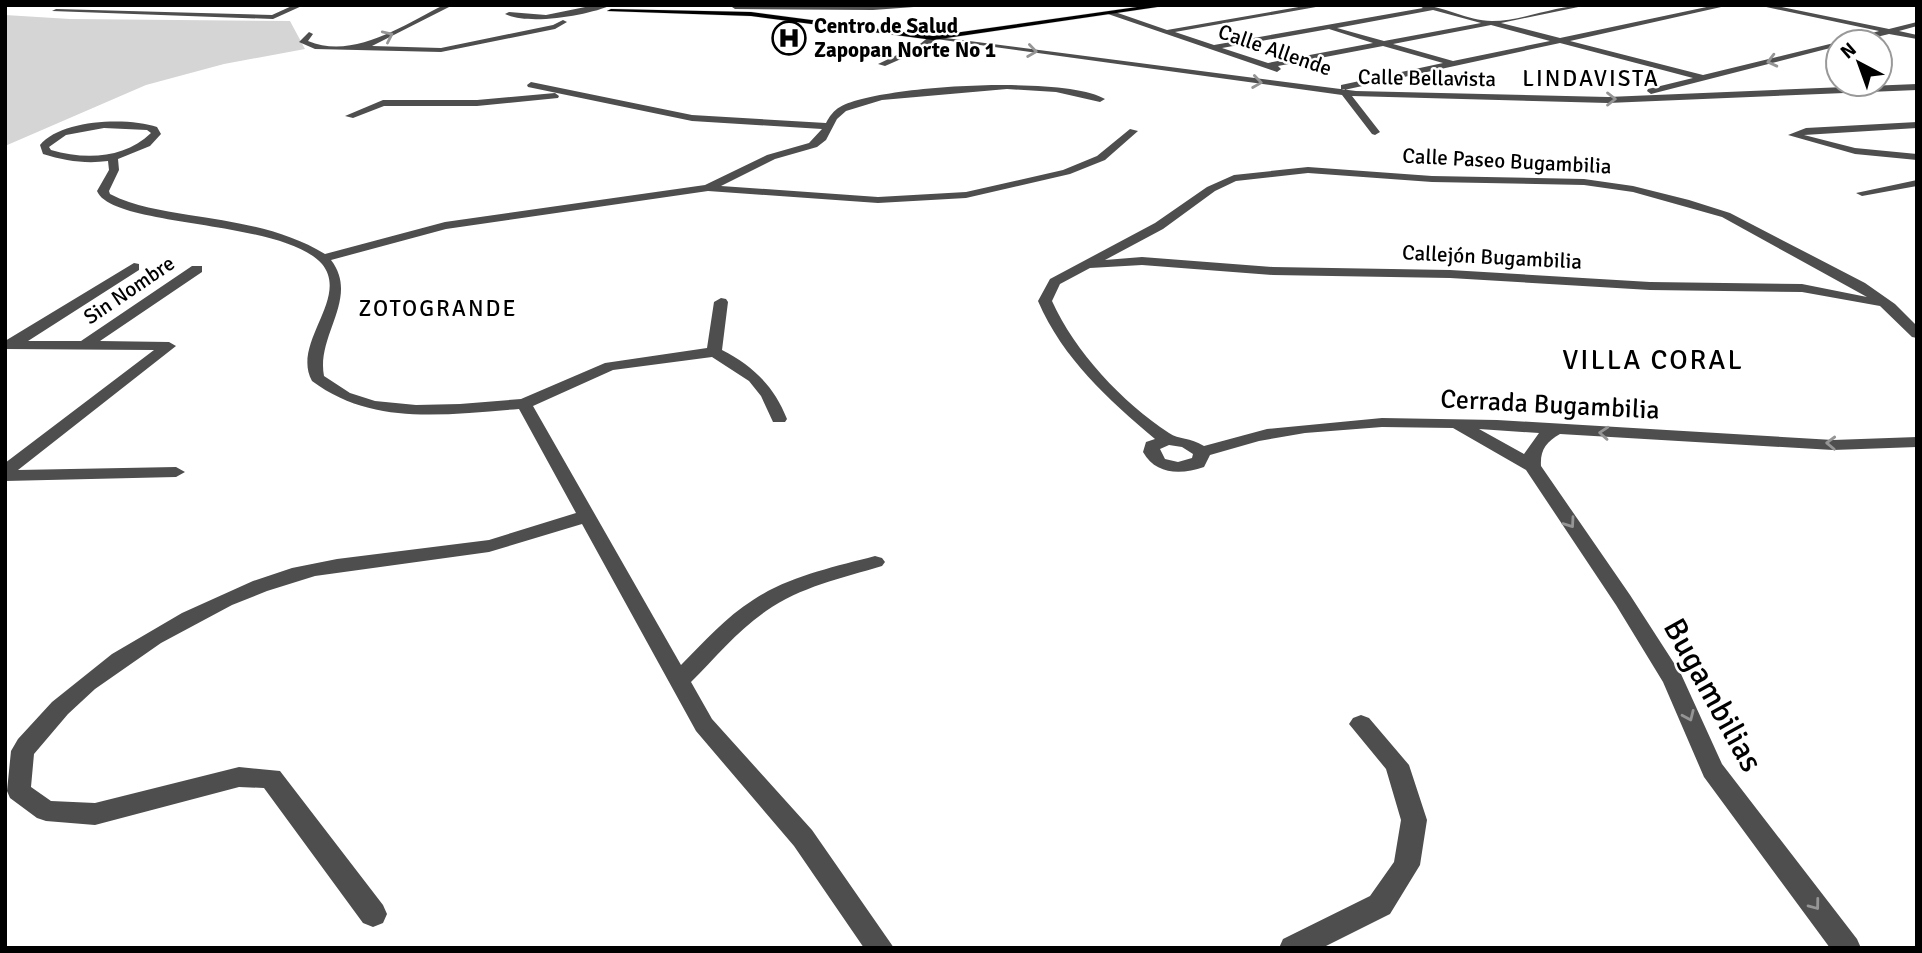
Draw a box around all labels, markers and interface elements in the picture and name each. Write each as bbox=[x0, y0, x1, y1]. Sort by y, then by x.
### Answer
place label: Centro de Salud Zapopan Norte No 1 bbox=[814, 13, 996, 63]
street label: Calle Allende bbox=[1215, 18, 1335, 82]
hospital icon: Centro de Salud Zapopan Norte No 1 bbox=[770, 19, 808, 57]
north arrow bbox=[1824, 28, 1894, 98]
one-way arrow bbox=[381, 30, 393, 44]
text: N bbox=[1836, 38, 1861, 64]
one-way arrow bbox=[1026, 43, 1038, 58]
one-way arrow bbox=[1766, 53, 1778, 67]
street label: Calle Bellavista bbox=[1358, 64, 1496, 92]
district label: LINDAVISTA bbox=[1522, 64, 1660, 93]
one-way arrow bbox=[1251, 74, 1263, 89]
one-way arrow bbox=[1606, 91, 1616, 107]
street label: Calle Paseo Bugambilia bbox=[1402, 143, 1612, 179]
street label: Callejón Bugambilia bbox=[1401, 239, 1583, 275]
street label: Sin Nombre bbox=[79, 250, 179, 330]
district label: ZOTOGRANDE bbox=[359, 294, 517, 323]
district label: VILLA CORAL bbox=[1562, 343, 1744, 377]
street label: Cerrada Bugambilia bbox=[1440, 383, 1660, 427]
one-way arrow bbox=[1598, 425, 1609, 440]
one-way arrow bbox=[1825, 435, 1836, 450]
one-way arrow bbox=[1562, 515, 1574, 528]
street label: Bugambilias bbox=[1655, 612, 1771, 778]
one-way arrow bbox=[1681, 709, 1695, 722]
one-way arrow bbox=[1806, 897, 1819, 910]

